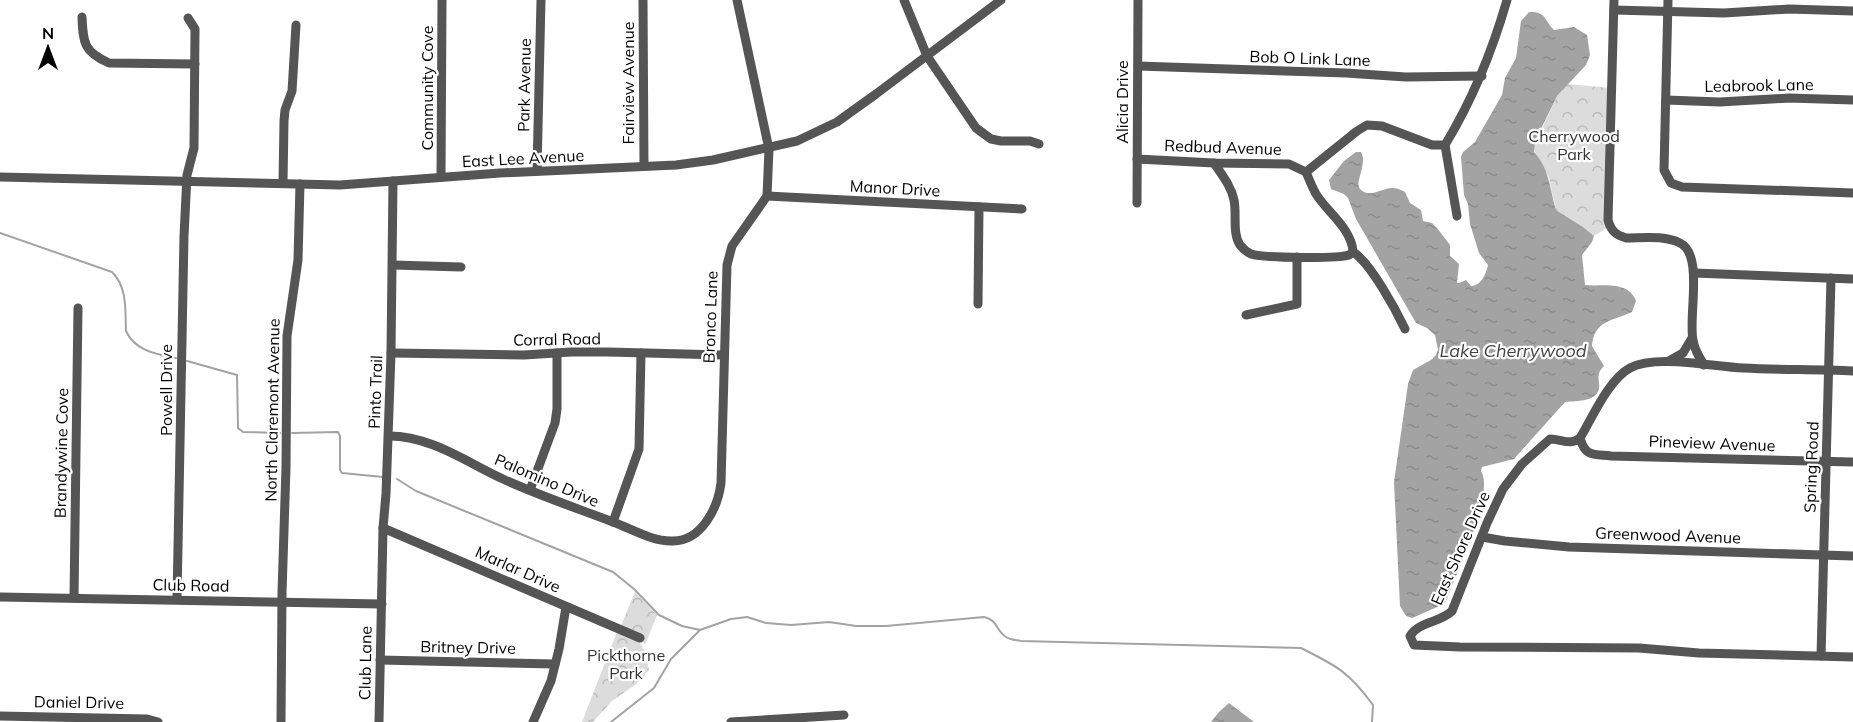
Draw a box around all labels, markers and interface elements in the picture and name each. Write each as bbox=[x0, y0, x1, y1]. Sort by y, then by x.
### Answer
north arrow bbox=[18, 18, 78, 78]
street label: Fairview Avenue bbox=[618, 21, 638, 145]
text: N bbox=[42, 23, 54, 43]
street label: Community Cove bbox=[417, 26, 437, 150]
street label: Park Avenue bbox=[513, 38, 535, 132]
street label: Bob O Link Lane bbox=[1249, 46, 1371, 70]
street label: Alicia Drive bbox=[1112, 60, 1132, 144]
street label: Leabrook Lane bbox=[1704, 74, 1814, 96]
park label: Cherrywood Park bbox=[1528, 126, 1620, 164]
street label: Redbud Avenue bbox=[1164, 135, 1282, 159]
street label: East Lee Avenue bbox=[461, 145, 585, 171]
street label: Manor Drive bbox=[849, 176, 941, 200]
street label: Bronco Lane bbox=[698, 270, 722, 364]
street label: North Claremont Avenue bbox=[260, 318, 284, 502]
street label: Corral Road bbox=[513, 328, 601, 350]
water label: Lake Cherrywood bbox=[1439, 339, 1587, 362]
street label: Powell Drive bbox=[156, 344, 176, 436]
street label: Pinto Trail bbox=[364, 355, 386, 429]
street label: Brandywine Cove bbox=[50, 388, 72, 518]
street label: Spring Road bbox=[1799, 421, 1823, 513]
street label: Pineview Avenue bbox=[1648, 431, 1776, 455]
street label: Palomino Drive bbox=[492, 449, 602, 511]
street label: East Shore Drive bbox=[1426, 488, 1494, 608]
street label: Greenwood Avenue bbox=[1595, 522, 1741, 548]
street label: Marlar Drive bbox=[472, 541, 564, 597]
street label: Club Road bbox=[152, 574, 230, 596]
street label: Club Lane bbox=[354, 626, 376, 700]
street label: Britney Drive bbox=[420, 636, 516, 658]
park label: Pickthorne Park bbox=[587, 645, 665, 683]
street label: Daniel Drive bbox=[34, 691, 124, 713]

